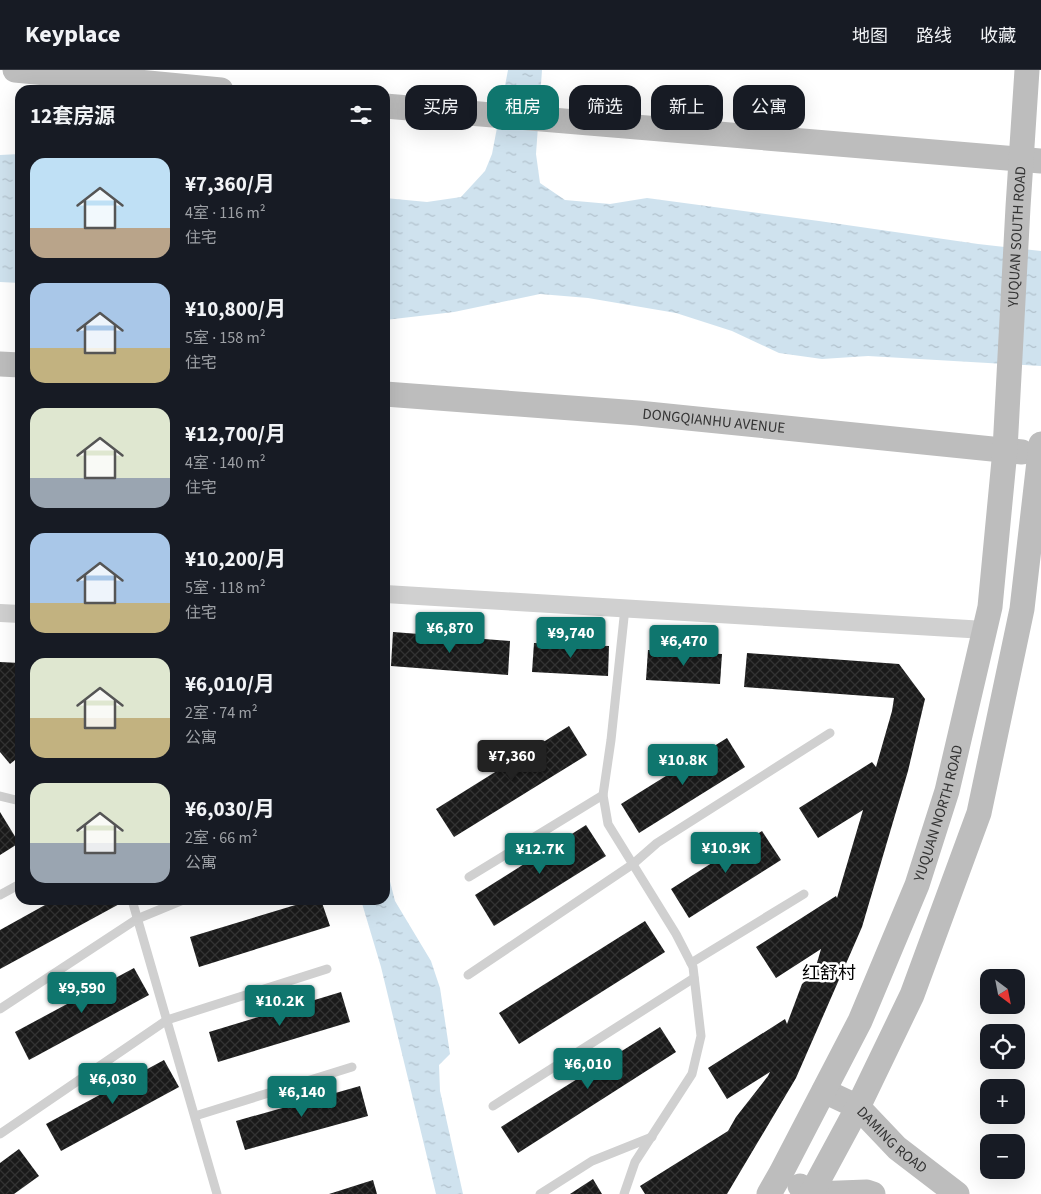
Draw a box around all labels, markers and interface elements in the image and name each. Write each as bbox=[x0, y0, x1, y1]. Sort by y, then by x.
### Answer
text: Keyplace bbox=[25, 17, 120, 52]
text: 地图 bbox=[852, 24, 888, 49]
text: 路线 bbox=[916, 24, 952, 49]
text: 收藏 bbox=[980, 24, 1016, 49]
chip: 买房 bbox=[405, 85, 477, 130]
chip: 租房 bbox=[487, 85, 559, 130]
chip: 筛选 bbox=[569, 85, 641, 130]
chip: 新上 bbox=[651, 85, 723, 130]
chip: 公寓 bbox=[733, 85, 805, 130]
text: 12套房源 bbox=[30, 101, 115, 131]
icon: filters bbox=[347, 101, 375, 129]
street label: YUQUAN SOUTH ROAD bbox=[1002, 165, 1031, 309]
text: ¥7,360/月 bbox=[185, 169, 275, 199]
icon: home bbox=[70, 178, 130, 238]
text: 4室 · 116 m² bbox=[185, 202, 266, 224]
text: 住宅 bbox=[185, 227, 217, 249]
text: ¥10,800/月 bbox=[185, 294, 286, 324]
icon: home bbox=[70, 303, 130, 363]
text: 5室 · 158 m² bbox=[185, 327, 266, 349]
text: 住宅 bbox=[185, 352, 217, 374]
street label: DONGQIANHU AVENUE bbox=[642, 403, 786, 438]
text: ¥12,700/月 bbox=[185, 419, 286, 449]
icon: home bbox=[70, 428, 130, 488]
text: 4室 · 140 m² bbox=[185, 452, 266, 474]
text: 住宅 bbox=[185, 477, 217, 499]
text: ¥10,200/月 bbox=[185, 544, 286, 574]
icon: home bbox=[70, 553, 130, 613]
text: 5室 · 118 m² bbox=[185, 577, 266, 599]
text: 住宅 bbox=[185, 602, 217, 624]
pin: ¥6,870 bbox=[409, 612, 491, 654]
pin: ¥9,740 bbox=[530, 616, 612, 659]
text: ¥6,870 bbox=[426, 617, 474, 639]
text: ¥9,740 bbox=[547, 622, 595, 644]
pin: ¥6,470 bbox=[643, 624, 725, 667]
text: ¥6,470 bbox=[660, 630, 708, 652]
text: ¥6,010/月 bbox=[185, 669, 275, 699]
icon: home bbox=[70, 678, 130, 738]
text: 2室 · 74 m² bbox=[185, 702, 258, 724]
text: 公寓 bbox=[185, 727, 217, 749]
pin: ¥7,360 bbox=[471, 740, 553, 782]
street label: YUQUAN NORTH ROAD bbox=[908, 743, 968, 885]
pin: ¥10.8K bbox=[642, 744, 724, 786]
text: ¥7,360 bbox=[488, 745, 536, 767]
text: ¥10.8K bbox=[659, 749, 707, 771]
text: ¥6,030/月 bbox=[185, 794, 275, 824]
icon: home bbox=[70, 803, 130, 863]
text: 2室 · 66 m² bbox=[185, 827, 258, 849]
pin: ¥12.7K bbox=[499, 832, 581, 875]
pin: ¥10.9K bbox=[685, 832, 767, 874]
text: ¥10.9K bbox=[702, 837, 750, 859]
text: ¥12.7K bbox=[516, 838, 564, 860]
text: 公寓 bbox=[185, 852, 217, 874]
district label: 红舒村 bbox=[802, 961, 856, 986]
north arrow bbox=[980, 969, 1025, 1014]
map controls bbox=[980, 969, 1025, 1179]
pin: ¥9,590 bbox=[41, 972, 123, 1014]
text: ¥9,590 bbox=[58, 977, 106, 999]
pin: ¥10.2K bbox=[239, 984, 321, 1027]
text: ¥10.2K bbox=[256, 990, 304, 1012]
button: locate bbox=[980, 1024, 1025, 1069]
pin: ¥6,010 bbox=[547, 1048, 629, 1090]
text: ¥6,010 bbox=[564, 1053, 612, 1075]
pin: ¥6,030 bbox=[72, 1062, 154, 1105]
text: ¥6,030 bbox=[89, 1068, 137, 1090]
pin: ¥6,140 bbox=[261, 1076, 343, 1118]
button: + bbox=[980, 1079, 1025, 1124]
text: ¥6,140 bbox=[278, 1081, 326, 1103]
street label: DAMING ROAD bbox=[852, 1102, 932, 1178]
button: − bbox=[980, 1134, 1025, 1179]

